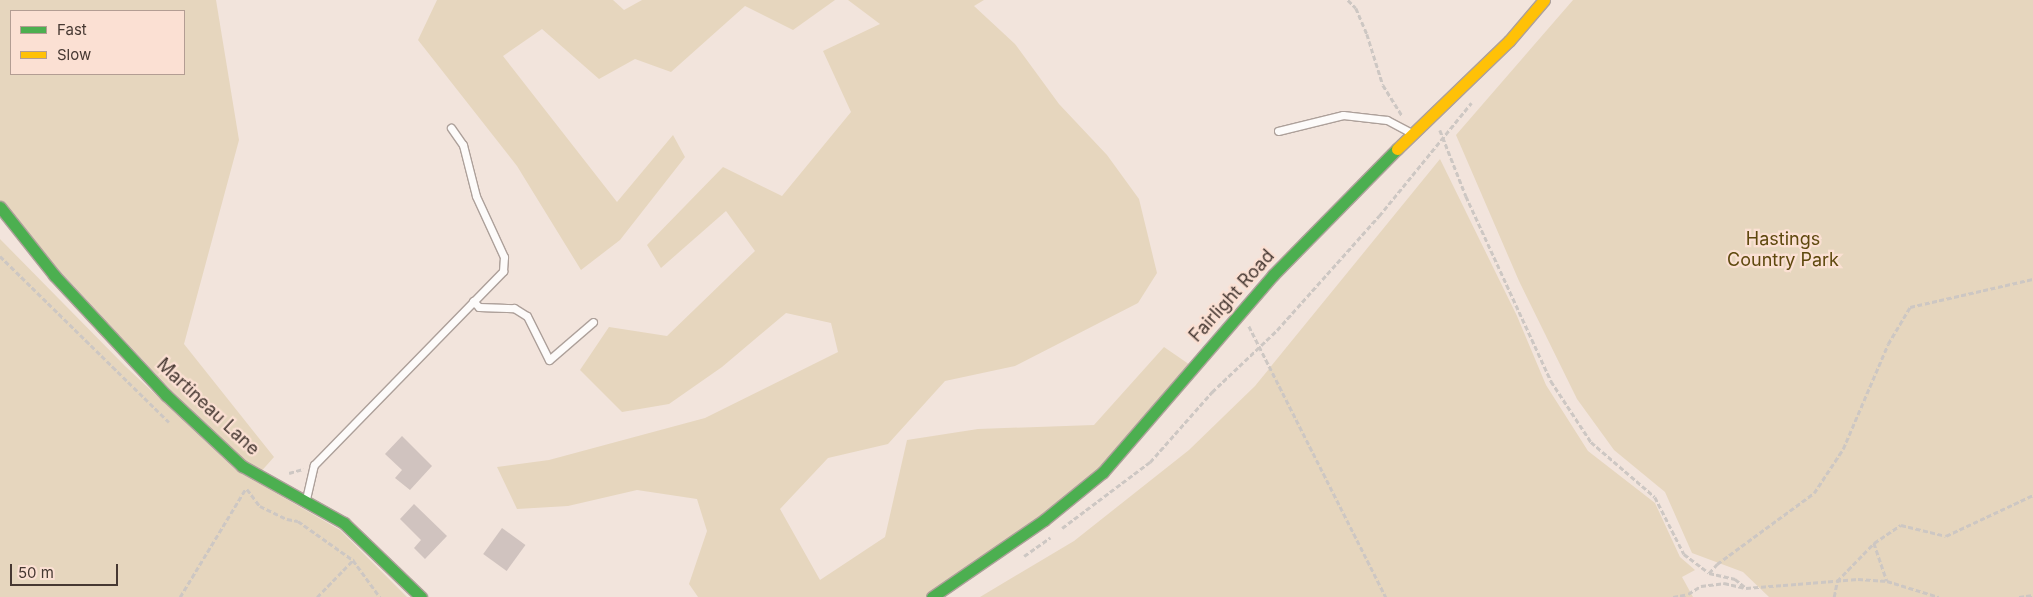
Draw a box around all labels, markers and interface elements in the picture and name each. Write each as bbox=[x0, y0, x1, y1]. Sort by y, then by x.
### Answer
legend bbox=[10, 10, 185, 75]
text: Fast bbox=[57, 20, 87, 39]
text: Slow bbox=[57, 45, 91, 64]
park label: Hastings Country Park bbox=[1727, 229, 1839, 272]
street label: Fairlight Road bbox=[1185, 245, 1279, 347]
street label: Martineau Lane bbox=[152, 354, 264, 460]
scale bar bbox=[12, 554, 120, 586]
text: 50 m bbox=[18, 563, 54, 582]

